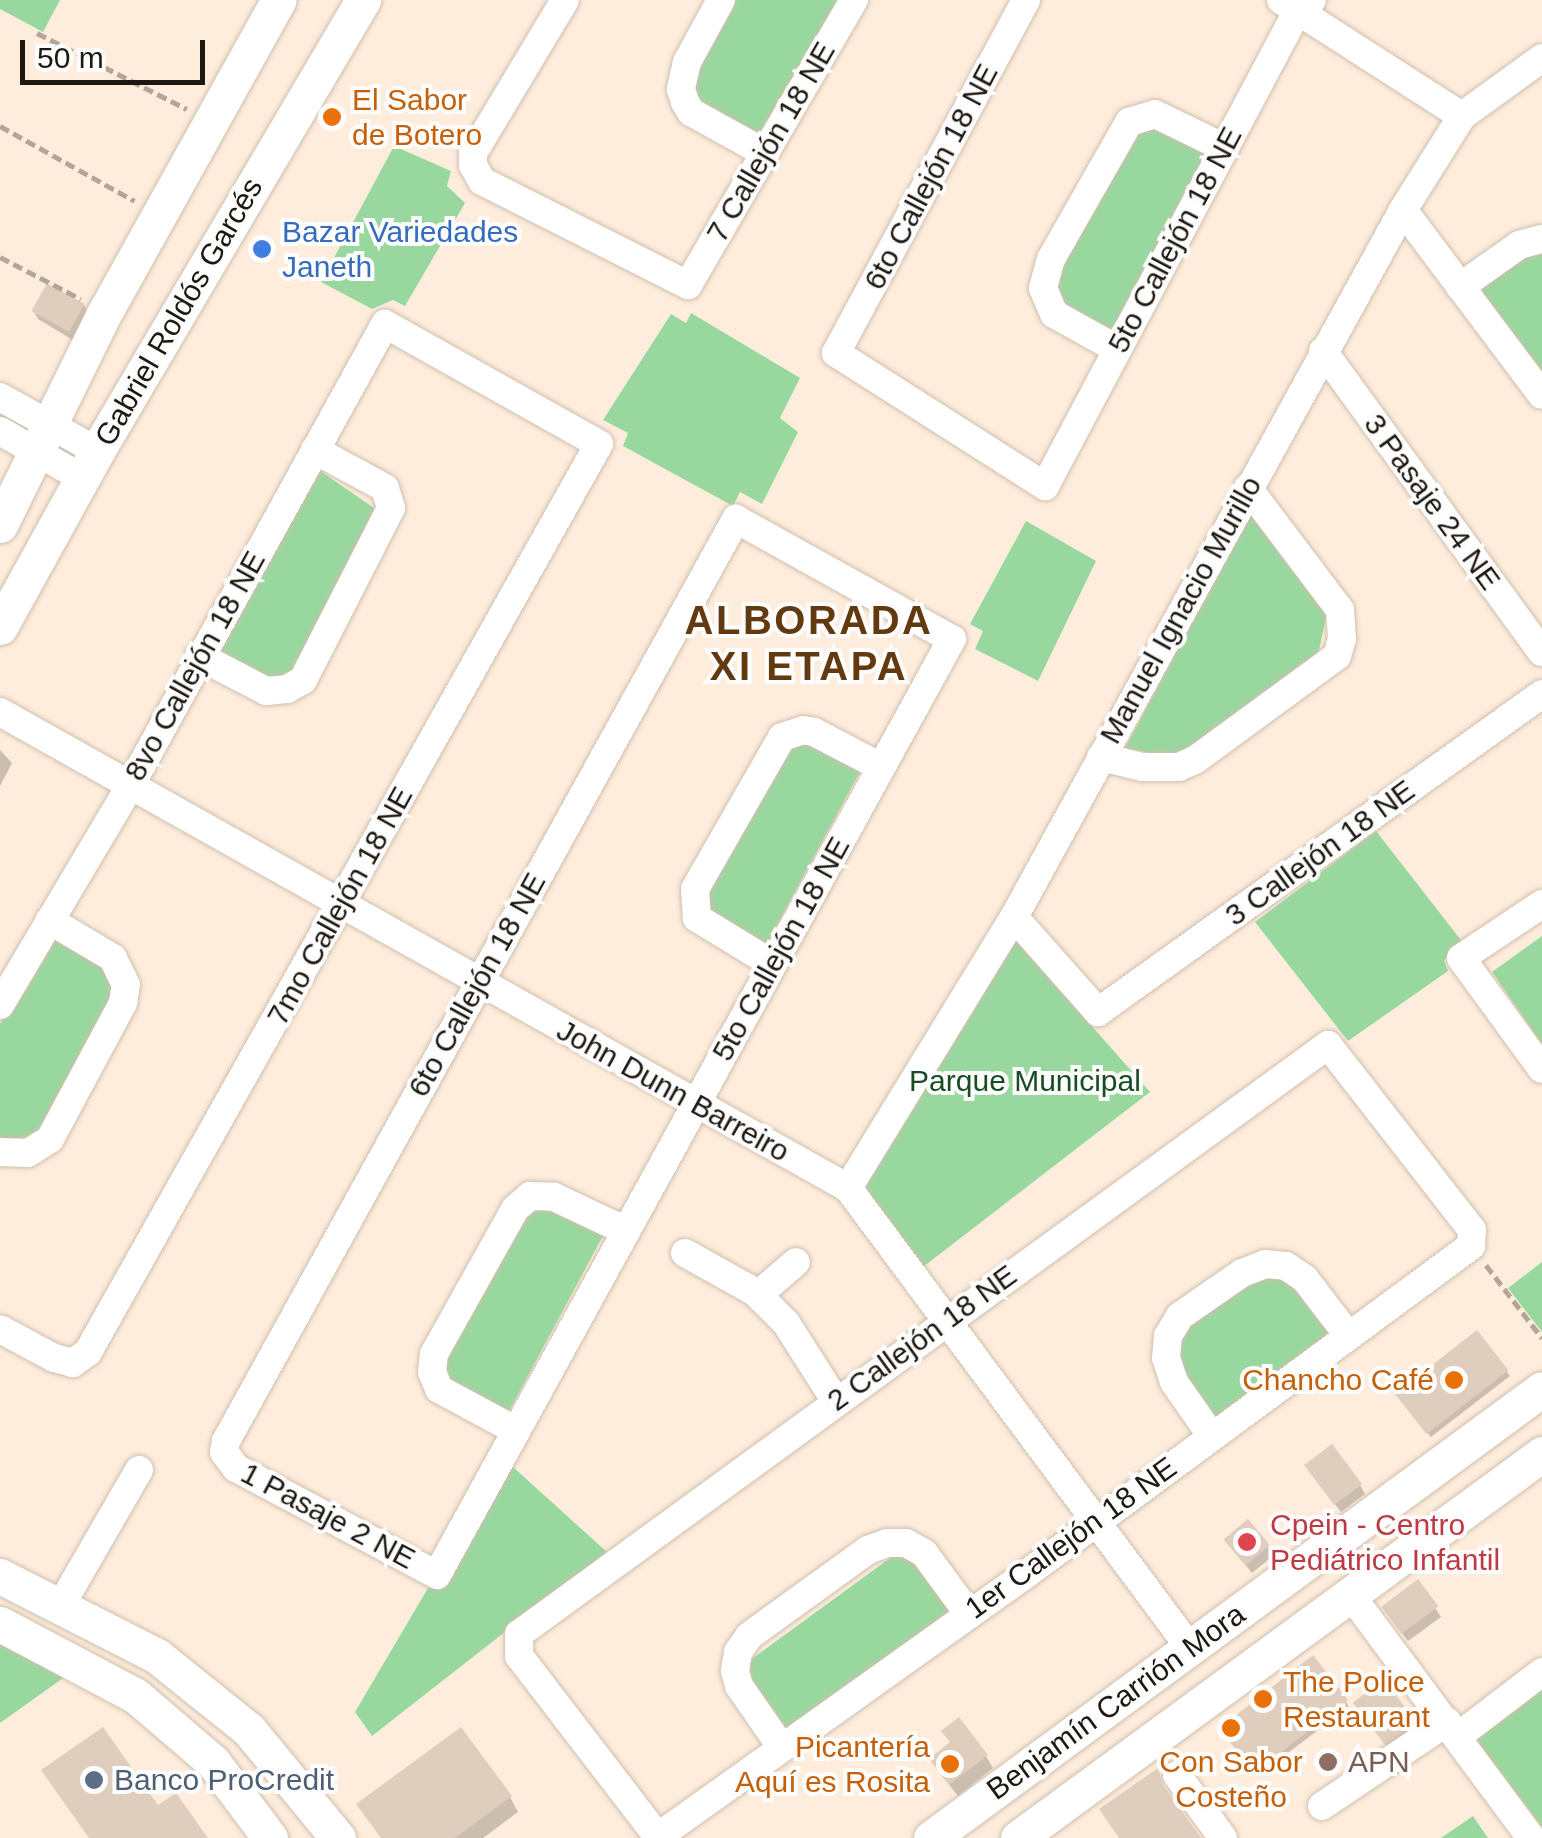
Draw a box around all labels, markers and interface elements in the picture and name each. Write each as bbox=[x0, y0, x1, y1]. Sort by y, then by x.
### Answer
scale bar bbox=[25, 20, 210, 82]
street label: 7 Callejón 18 NE bbox=[699, 36, 843, 248]
text: 50 m bbox=[37, 41, 104, 74]
street label: 6to Callejón 18 NE bbox=[856, 58, 1006, 296]
place label: El Sabor de Botero bbox=[352, 82, 482, 152]
marker: El Sabor de Botero bbox=[321, 106, 343, 128]
street label: 5to Callejón 18 NE bbox=[1100, 121, 1250, 359]
street label: Gabriel Roldós Garcés bbox=[88, 172, 270, 452]
place label: Bazar Variedades Janeth bbox=[282, 214, 518, 284]
marker: Bazar Variedades Janeth bbox=[251, 238, 273, 260]
street label: 3 Pasaje 24 NE bbox=[1356, 407, 1508, 597]
street label: Manuel Ignacio Murillo bbox=[1092, 470, 1270, 750]
street label: 8vo Callejón 18 NE bbox=[117, 545, 273, 787]
district label: ALBORADA XI ETAPA bbox=[685, 596, 933, 690]
street label: 3 Callejón 18 NE bbox=[1218, 772, 1422, 934]
street label: 7mo Callejón 18 NE bbox=[260, 781, 420, 1031]
street label: 5to Callejón 18 NE bbox=[705, 831, 857, 1067]
street label: 6to Callejón 18 NE bbox=[401, 867, 553, 1103]
street label: John Dunn Barreiro bbox=[551, 1012, 795, 1170]
park label: Parque Municipal bbox=[909, 1063, 1141, 1099]
street label: 2 Callejón 18 NE bbox=[820, 1257, 1024, 1419]
place label: Chancho Café bbox=[1242, 1362, 1434, 1398]
marker: Chancho Café bbox=[1443, 1369, 1465, 1391]
street label: 1er Callejón 18 NE bbox=[959, 1449, 1183, 1627]
street label: 1 Pasaje 2 NE bbox=[235, 1455, 421, 1577]
place label: Cpein - Centro Pediátrico Infantil bbox=[1270, 1507, 1500, 1578]
marker: Cpein - Centro Pediátrico Infantil bbox=[1234, 1529, 1260, 1555]
street label: Benjamín Carrión Mora bbox=[980, 1596, 1252, 1808]
place label: The Police Restaurant bbox=[1283, 1664, 1430, 1734]
marker: The Police Restaurant bbox=[1252, 1688, 1274, 1710]
marker: Con Sabor Costeño bbox=[1220, 1717, 1242, 1739]
place label: Picantería Aquí es Rosita bbox=[735, 1729, 930, 1800]
place label: Con Sabor Costeño bbox=[1159, 1744, 1303, 1814]
place label: APN bbox=[1348, 1744, 1410, 1780]
marker: APN bbox=[1317, 1751, 1339, 1773]
marker: Picantería Aquí es Rosita bbox=[939, 1753, 961, 1775]
place label: Banco ProCredit bbox=[114, 1762, 334, 1798]
marker: Banco ProCredit bbox=[83, 1769, 105, 1791]

